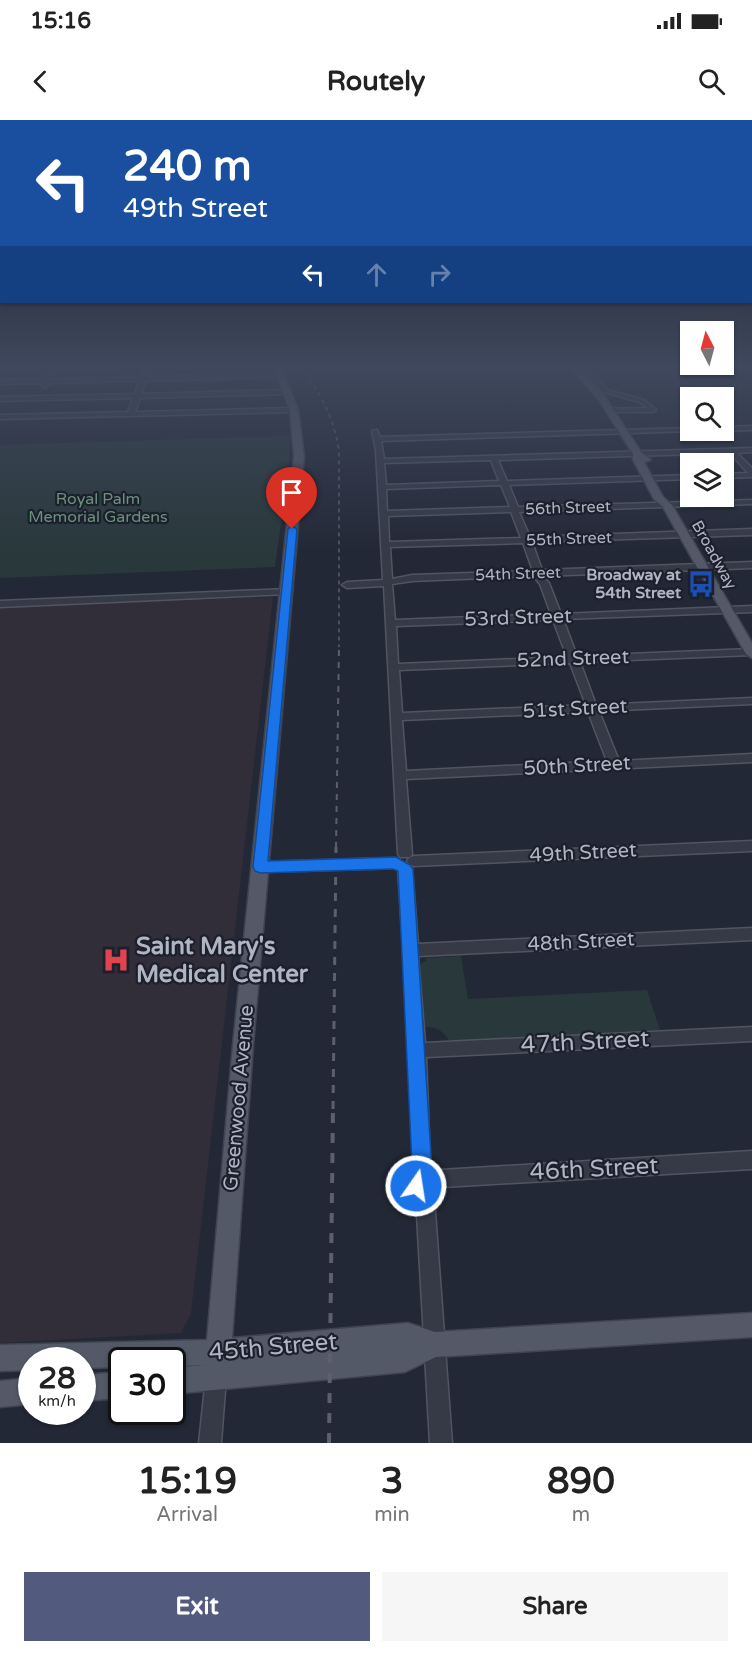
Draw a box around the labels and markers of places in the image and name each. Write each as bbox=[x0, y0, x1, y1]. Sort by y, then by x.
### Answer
pin bbox=[266, 467, 317, 529]
place label: Broadway at 54th Street bbox=[586, 565, 682, 603]
bus stop icon: Broadway at 54th Street bbox=[686, 569, 716, 599]
place label: Saint Mary's Medical Center bbox=[136, 932, 309, 989]
hospital icon: Saint Mary's Medical Center bbox=[101, 945, 131, 975]

